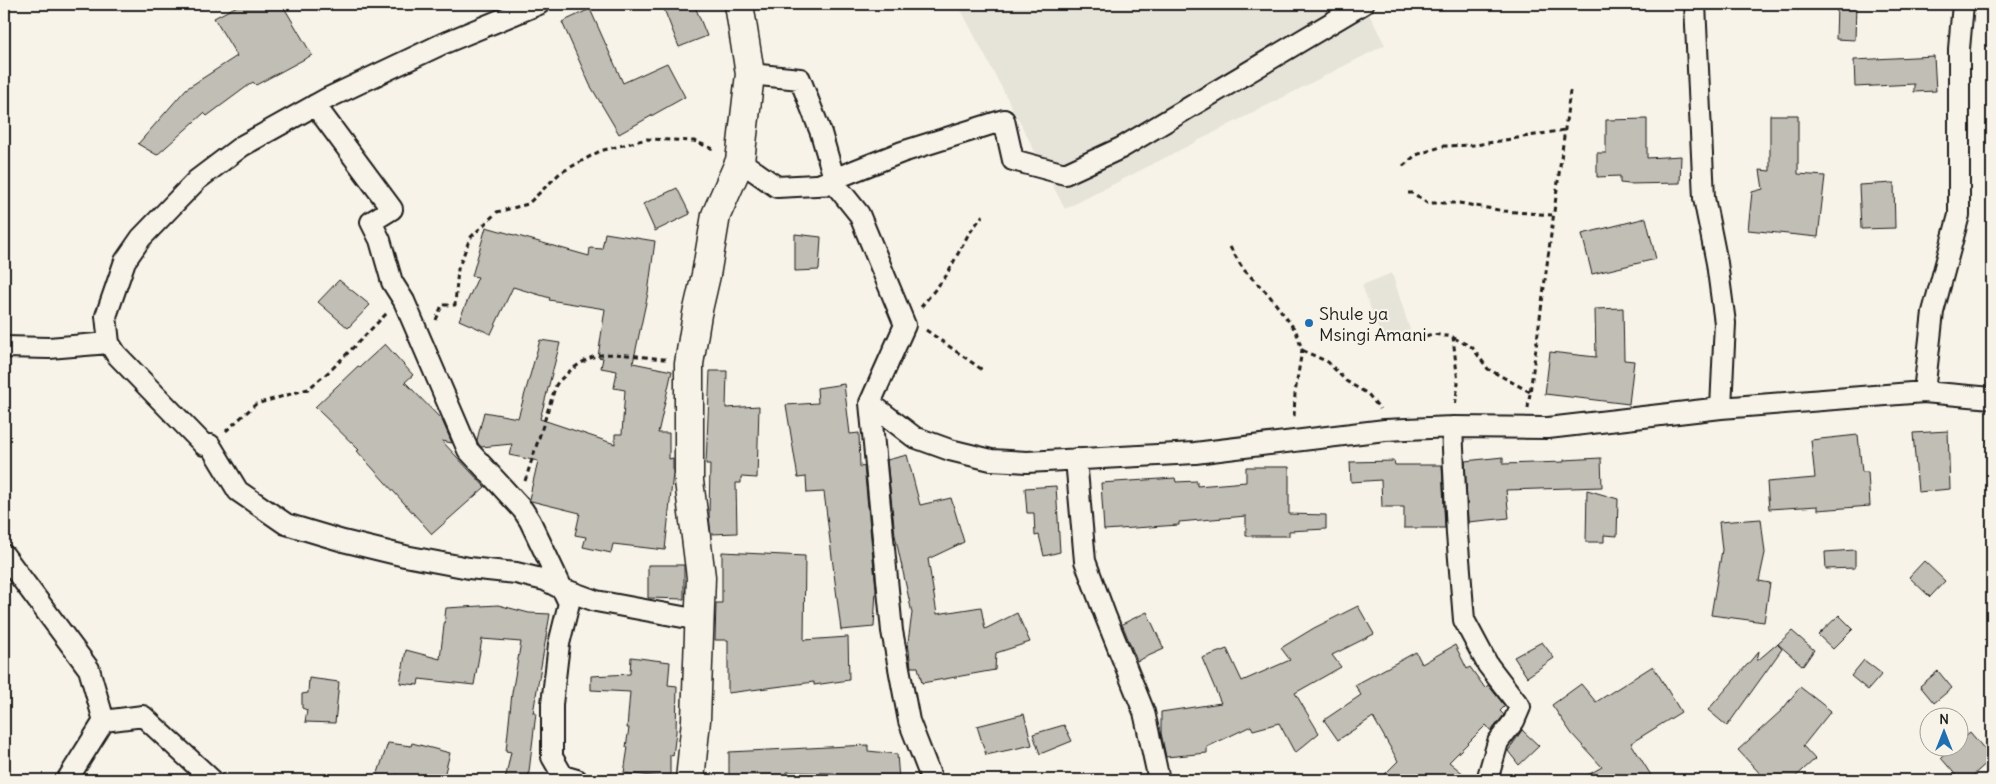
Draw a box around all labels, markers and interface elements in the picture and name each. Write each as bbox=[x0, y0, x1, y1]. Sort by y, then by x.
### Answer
place label: Shule ya Msingi Amani bbox=[1319, 302, 1427, 346]
marker: Shule ya Msingi Amani bbox=[1303, 317, 1315, 329]
north arrow bbox=[1918, 706, 1968, 756]
text: N bbox=[1939, 710, 1949, 728]

